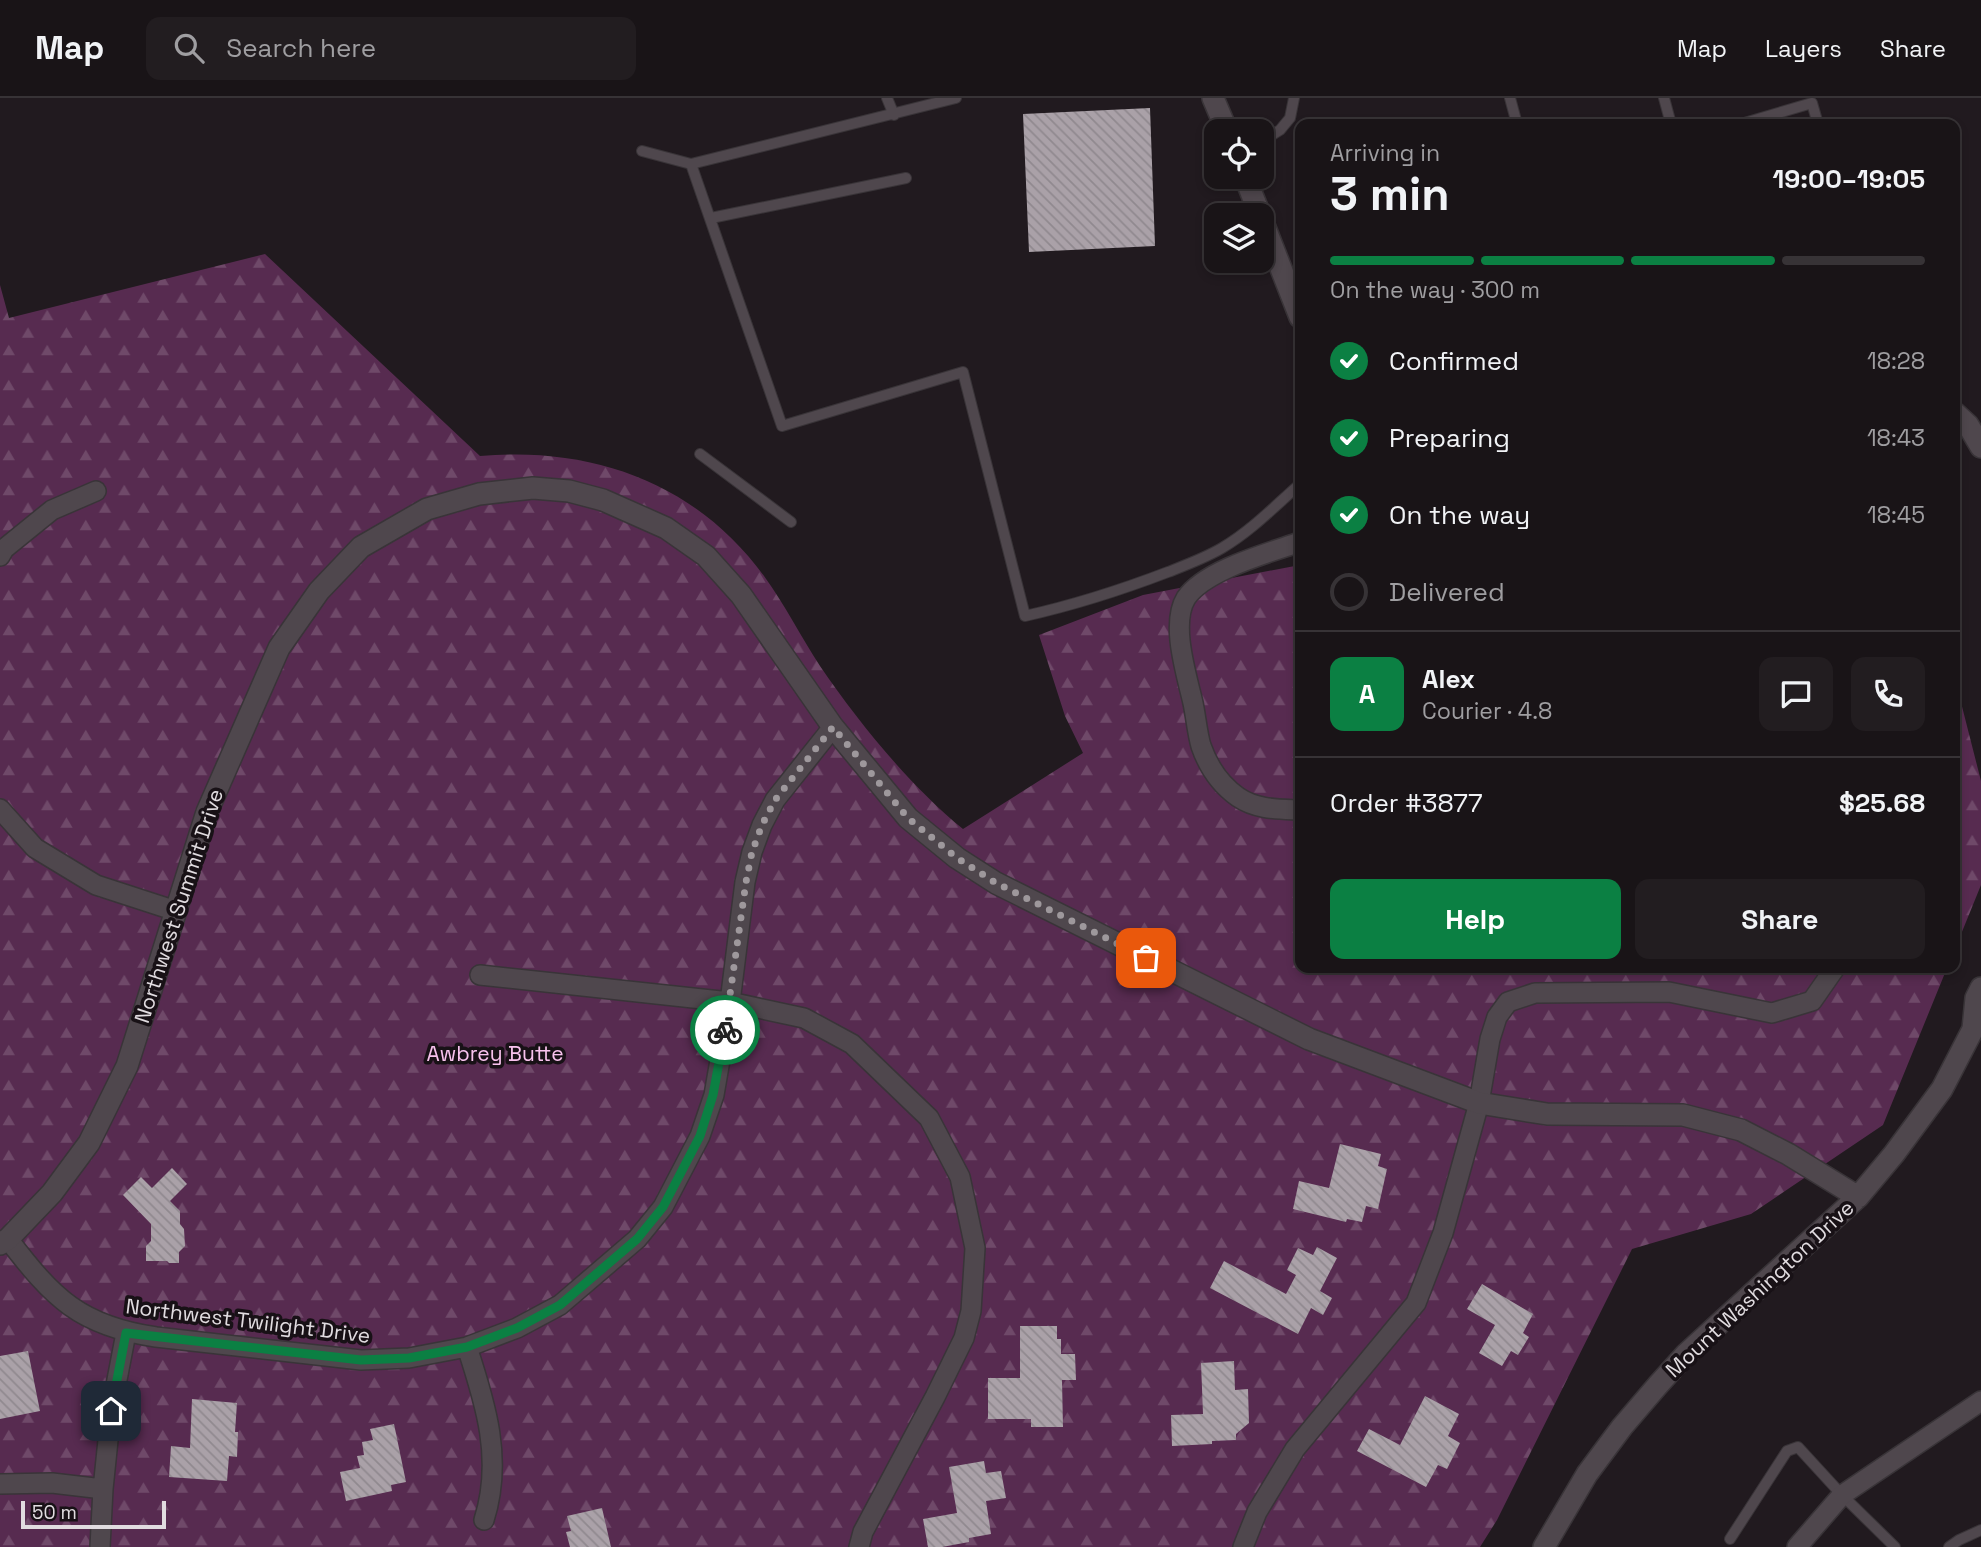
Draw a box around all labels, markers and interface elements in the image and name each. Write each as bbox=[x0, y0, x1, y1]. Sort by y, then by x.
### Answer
search box bbox=[146, 17, 636, 80]
text: Map bbox=[35, 27, 104, 69]
icon: search bbox=[170, 29, 208, 67]
text: Search here bbox=[226, 31, 376, 65]
text: Map bbox=[1677, 33, 1727, 64]
text: Layers bbox=[1765, 33, 1842, 64]
text: Share bbox=[1880, 33, 1946, 64]
map controls bbox=[1204, 119, 1274, 273]
button: locate bbox=[1204, 119, 1274, 189]
text: Arriving in bbox=[1330, 138, 1440, 168]
text: 19:00–19:05 bbox=[1773, 162, 1925, 196]
text: 3 min bbox=[1330, 165, 1450, 223]
button: layers bbox=[1204, 203, 1274, 273]
text: On the way · 300 m bbox=[1330, 275, 1540, 305]
icon: check bbox=[1330, 342, 1368, 380]
text: Confirmed bbox=[1389, 344, 1519, 378]
text: 18:28 bbox=[1867, 346, 1925, 376]
icon: check bbox=[1330, 419, 1368, 457]
text: Preparing bbox=[1389, 421, 1510, 455]
text: 18:43 bbox=[1867, 423, 1925, 453]
icon: check bbox=[1330, 496, 1368, 534]
text: On the way bbox=[1389, 498, 1530, 532]
text: 18:45 bbox=[1867, 500, 1925, 530]
text: Delivered bbox=[1389, 575, 1505, 609]
button: chat bbox=[1759, 657, 1833, 731]
button: phone bbox=[1851, 657, 1925, 731]
text: Alex bbox=[1422, 662, 1475, 696]
text: A bbox=[1359, 677, 1375, 711]
text: Courier · 4.8 bbox=[1422, 696, 1552, 726]
street label: Northwest Summit Drive bbox=[128, 785, 229, 1026]
text: Order #3877 bbox=[1330, 786, 1483, 820]
text: $25.68 bbox=[1839, 786, 1925, 820]
button: Help bbox=[1330, 879, 1621, 959]
button: Share bbox=[1635, 879, 1925, 959]
pin bbox=[1116, 928, 1176, 988]
icon: bag bbox=[1127, 939, 1165, 977]
courier bbox=[690, 995, 760, 1065]
icon: bike bbox=[706, 1011, 744, 1049]
park label: Awbrey Butte bbox=[426, 1040, 564, 1067]
street label: Mount Washington Drive bbox=[1660, 1194, 1860, 1383]
street label: Northwest Twilight Drive bbox=[124, 1292, 372, 1349]
pin bbox=[81, 1381, 141, 1441]
icon: home bbox=[92, 1392, 130, 1430]
scale bar bbox=[21, 1498, 166, 1530]
text: 50 m bbox=[32, 1500, 77, 1525]

